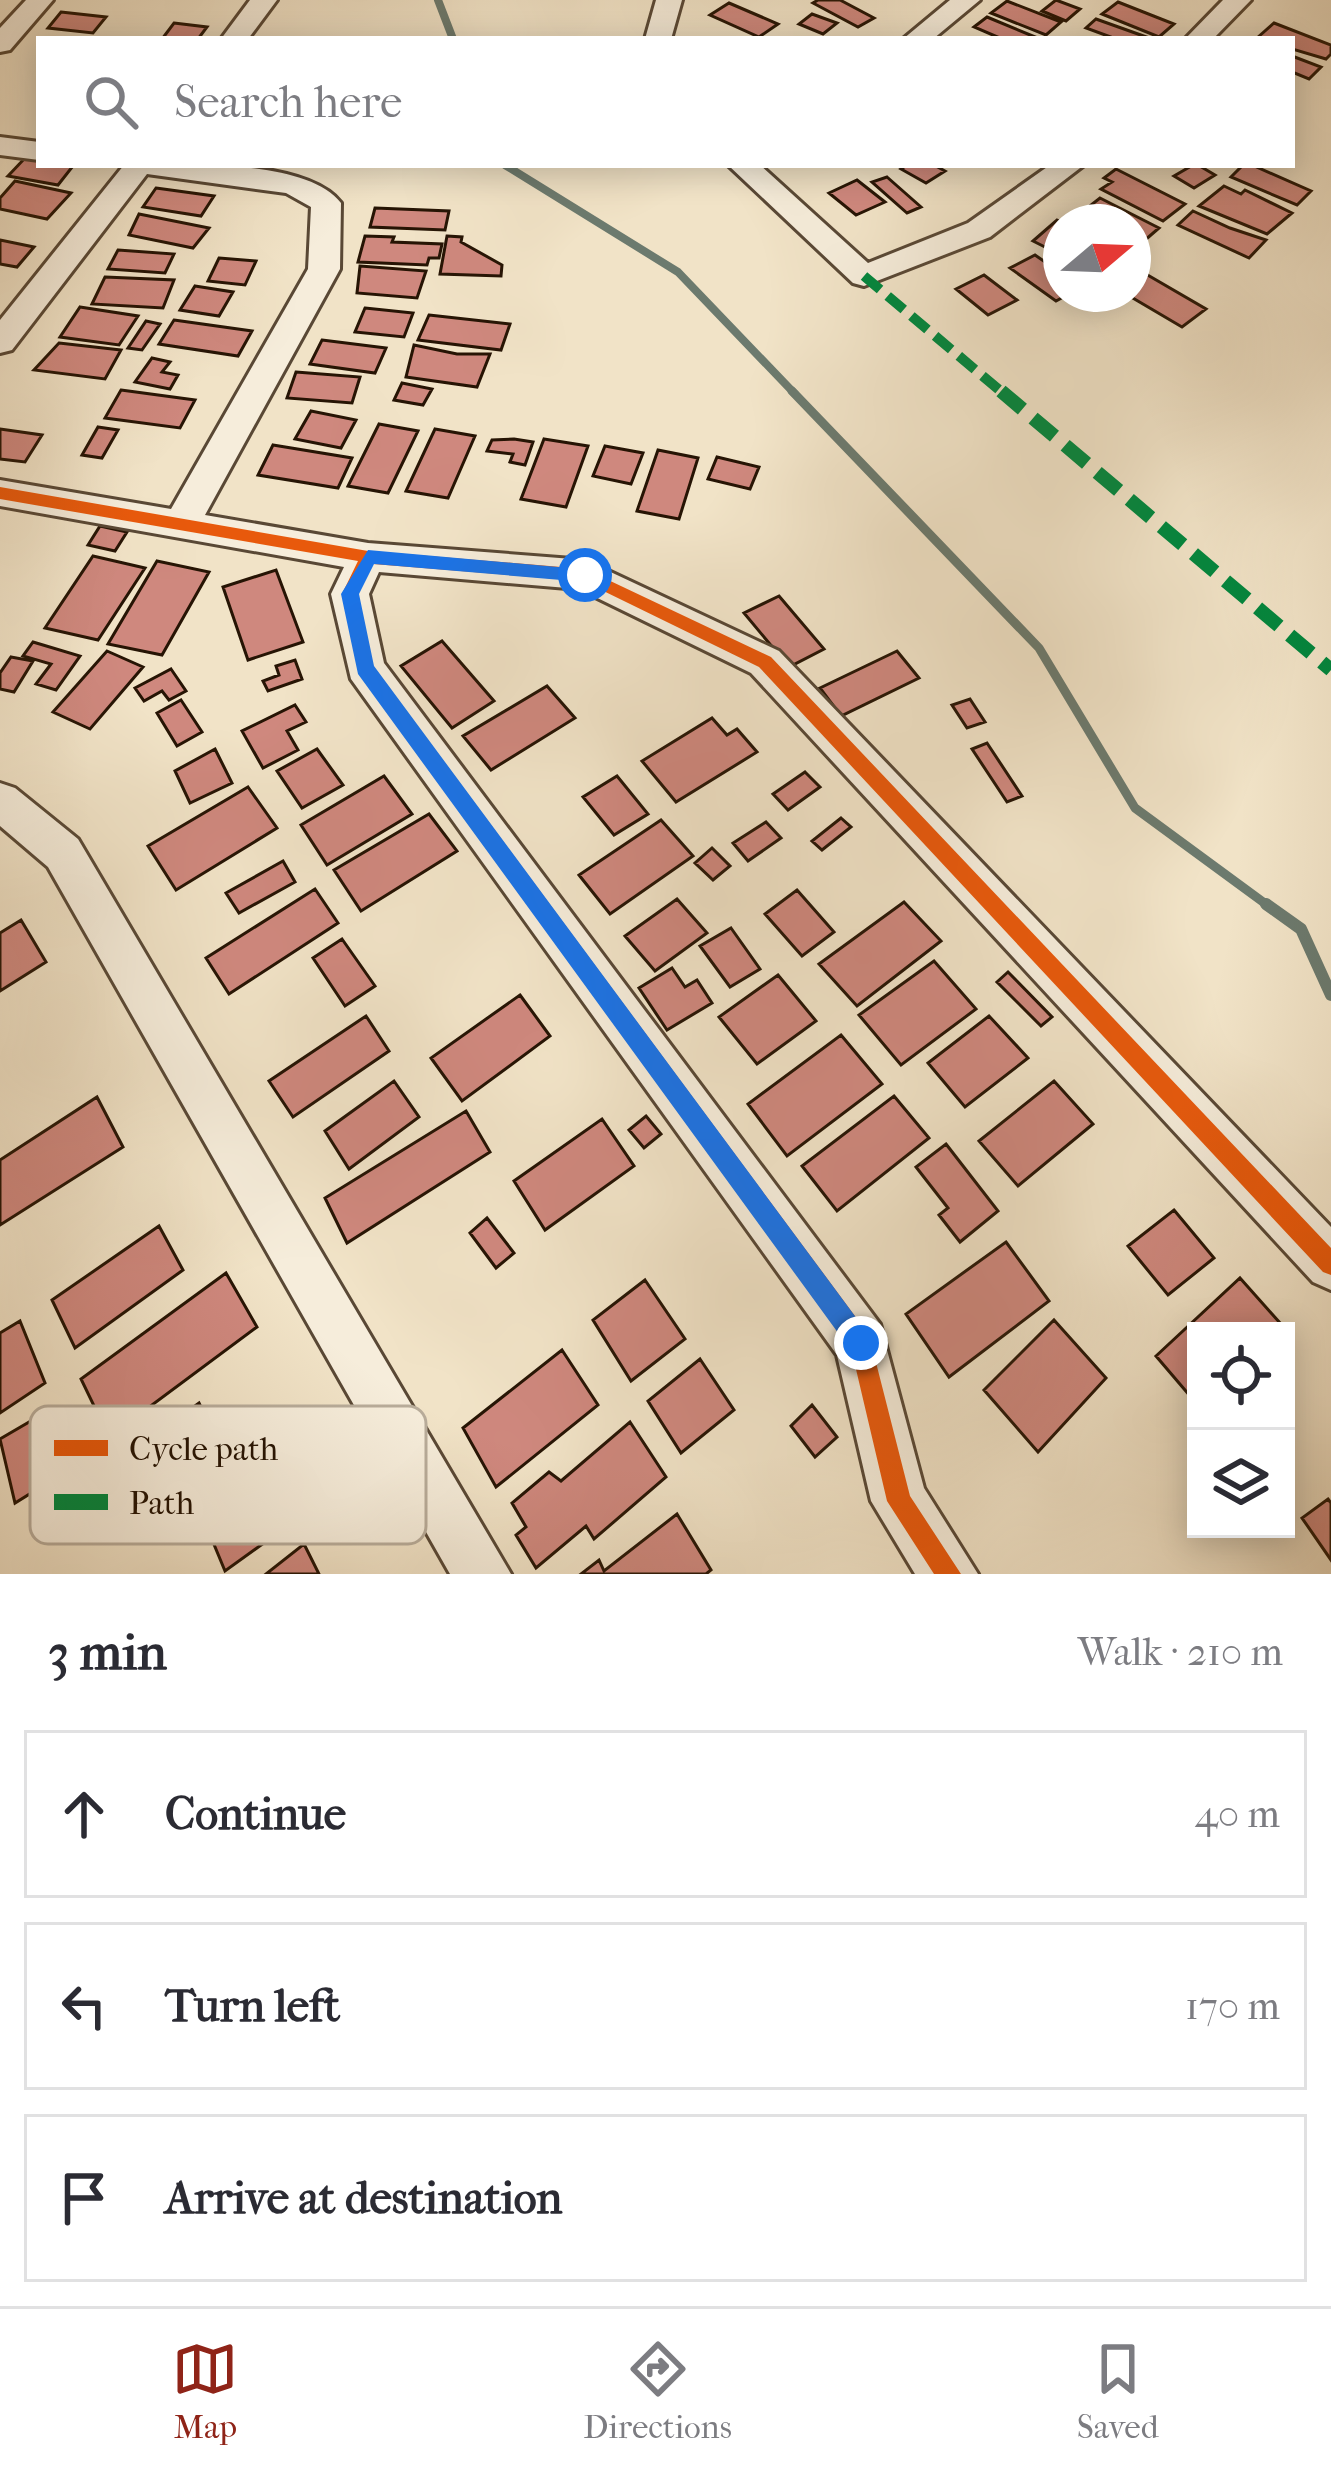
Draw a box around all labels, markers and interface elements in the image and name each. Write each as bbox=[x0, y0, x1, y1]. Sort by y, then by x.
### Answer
search box bbox=[36, 36, 1295, 168]
icon: search bbox=[78, 69, 144, 135]
text: Search here bbox=[174, 76, 402, 129]
north arrow bbox=[1043, 204, 1151, 312]
route start bbox=[558, 548, 612, 602]
route end bbox=[834, 1316, 888, 1370]
map controls bbox=[1187, 1322, 1295, 1538]
button: locate bbox=[1187, 1322, 1295, 1430]
legend bbox=[30, 1406, 426, 1544]
text: Cycle path bbox=[129, 1430, 279, 1469]
button: layers bbox=[1187, 1430, 1295, 1538]
text: Path bbox=[129, 1484, 195, 1523]
text: 3 min bbox=[48, 1622, 167, 1682]
text: Walk · 210 m bbox=[1078, 1629, 1283, 1675]
icon: ahead bbox=[51, 1781, 117, 1847]
text: Continue bbox=[165, 1788, 346, 1841]
text: 40 m bbox=[1195, 1791, 1280, 1837]
icon: left bbox=[51, 1973, 117, 2039]
text: Turn left bbox=[165, 1980, 340, 2033]
text: 170 m bbox=[1185, 1983, 1280, 2029]
icon: arrive bbox=[51, 2165, 117, 2231]
text: Arrive at destination bbox=[165, 2172, 562, 2225]
tab: Map bbox=[172, 2336, 238, 2447]
tab: Directions bbox=[583, 2336, 732, 2447]
tab: Saved bbox=[1077, 2336, 1159, 2447]

